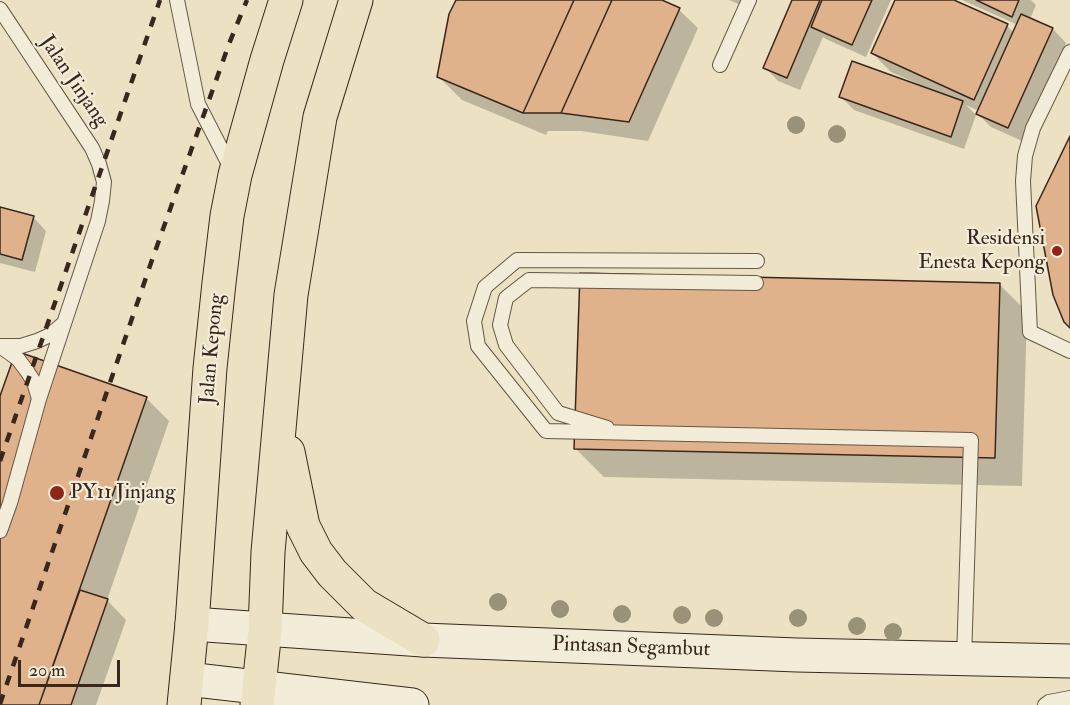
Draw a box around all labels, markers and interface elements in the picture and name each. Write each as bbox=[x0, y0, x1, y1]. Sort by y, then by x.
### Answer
street label: Jalan Jinjang bbox=[33, 31, 113, 133]
place label: Residensi Enesta Kepong bbox=[918, 226, 1045, 276]
marker: Residensi Enesta Kepong bbox=[1050, 244, 1064, 258]
street label: Jalan Kepong bbox=[196, 293, 230, 405]
place label: PY11 Jinjang bbox=[70, 480, 175, 506]
marker: PY11 Jinjang bbox=[48, 484, 66, 502]
street label: Pintasan Segambut bbox=[551, 633, 711, 663]
scale bar bbox=[21, 648, 123, 686]
text: 20 m bbox=[29, 659, 65, 682]

